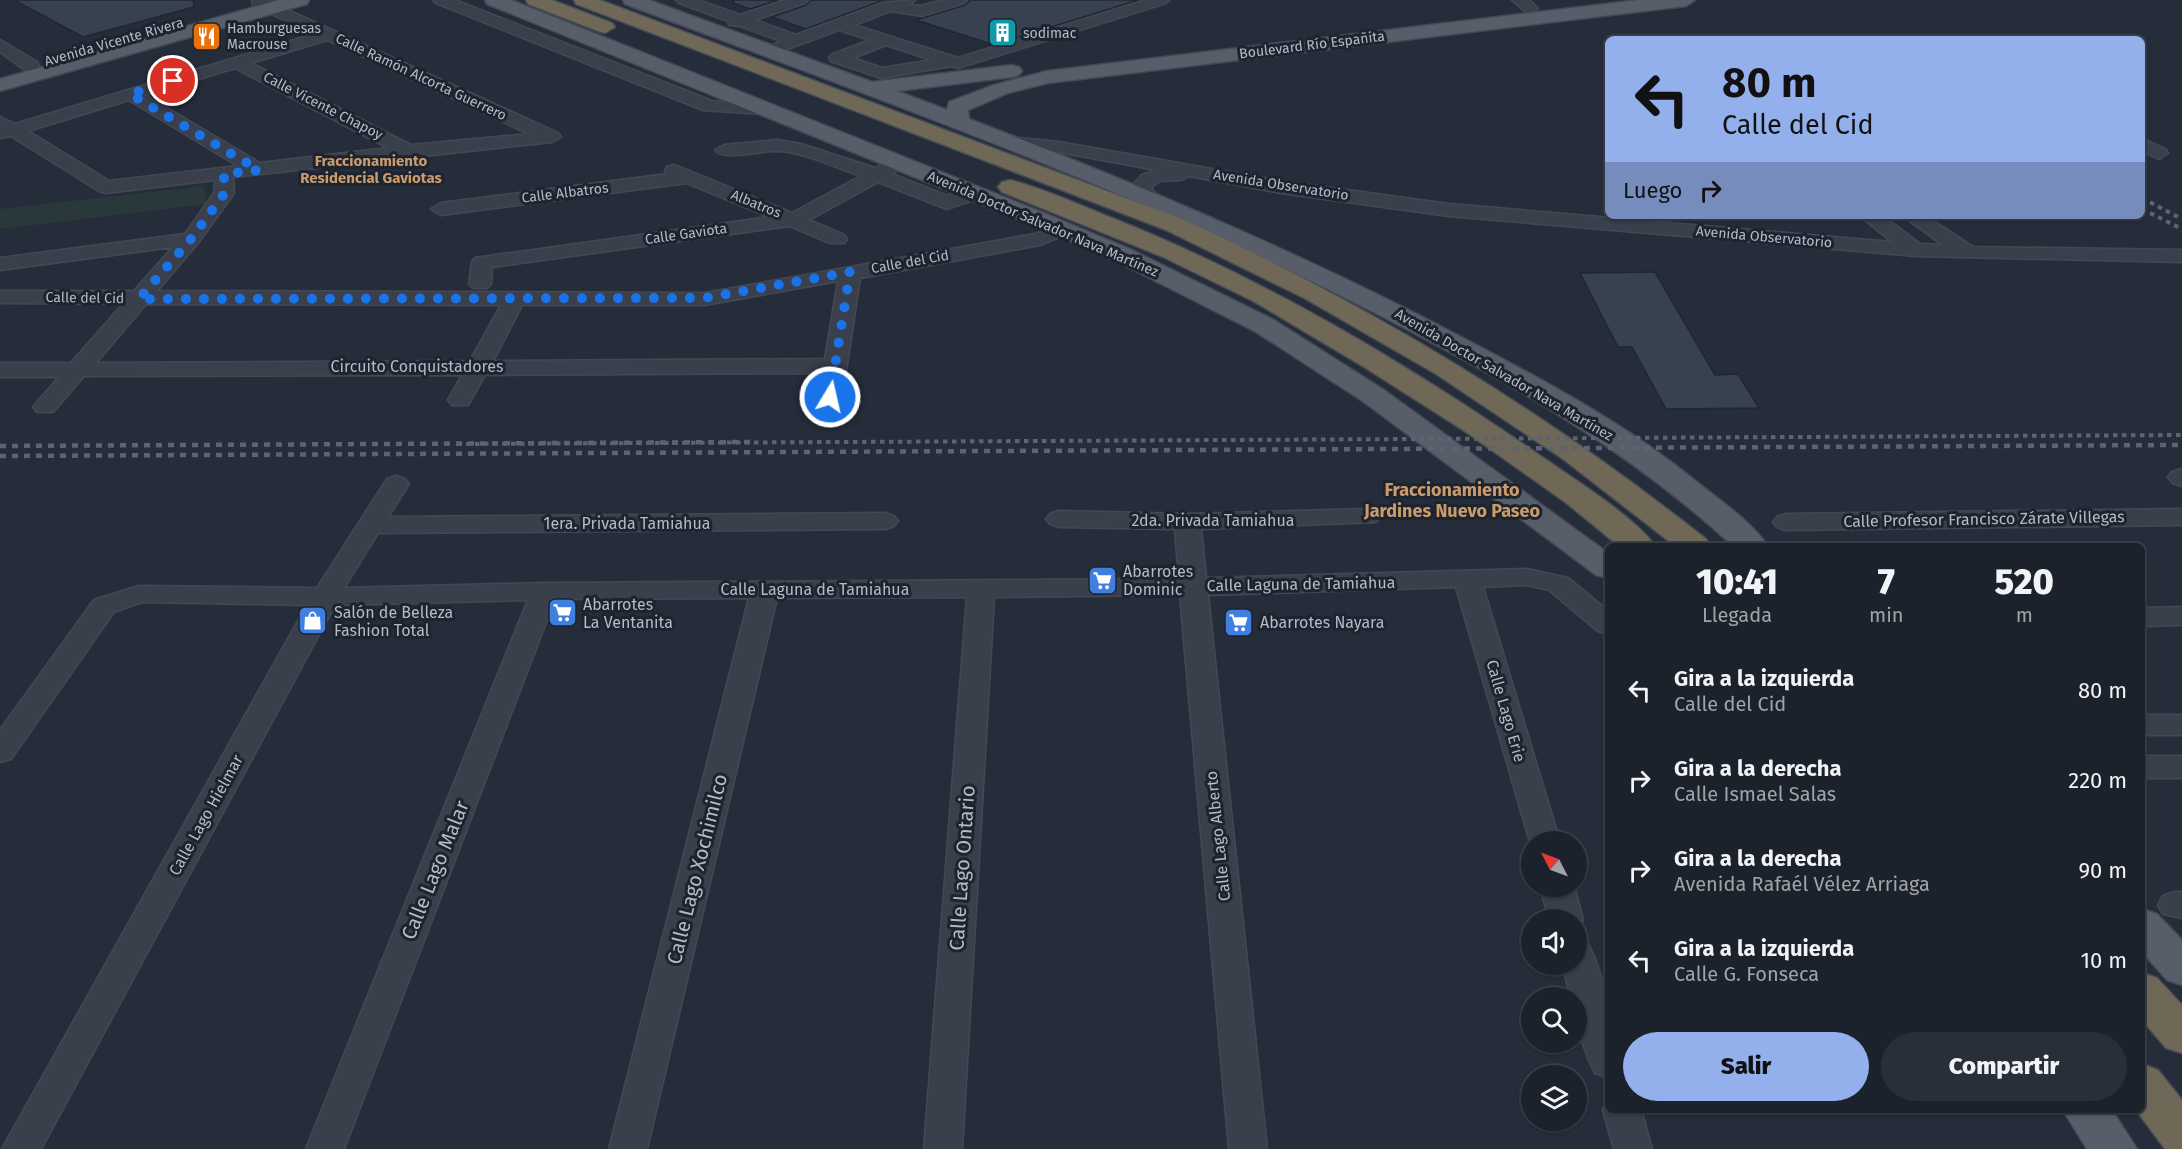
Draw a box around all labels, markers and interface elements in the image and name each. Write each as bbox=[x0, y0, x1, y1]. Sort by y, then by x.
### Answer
street label: Avenida Vicente Rivera bbox=[42, 14, 186, 70]
building icon: sodimac bbox=[986, 17, 1018, 49]
restaurant icon: Hamburguesas Macrouse bbox=[190, 20, 222, 52]
place label: Hamburguesas Macrouse bbox=[227, 20, 322, 53]
place label: sodimac bbox=[1023, 25, 1077, 42]
street label: Boulevard Río Españita bbox=[1238, 28, 1386, 62]
street label: Calle Ramón Alcorta Guerrero bbox=[333, 30, 509, 124]
pin bbox=[147, 55, 198, 106]
text: 80 m bbox=[1722, 58, 1816, 108]
icon: left bbox=[1623, 60, 1701, 138]
icon: arrive bbox=[156, 64, 189, 97]
street label: Calle Vicente Chapoy bbox=[260, 69, 386, 144]
text: Calle del Cid bbox=[1722, 109, 1874, 141]
district label: Fraccionamiento Residencial Gaviotas bbox=[300, 152, 442, 187]
street label: Avenida Observatorio bbox=[1212, 166, 1350, 204]
street label: Avenida Doctor Salvador Nava Martínez bbox=[925, 168, 1161, 280]
icon: right bbox=[1694, 174, 1727, 207]
text: Luego bbox=[1623, 177, 1682, 204]
street label: Calle Albatros bbox=[521, 179, 610, 207]
street label: Albatros bbox=[728, 186, 784, 222]
street label: Calle Gaviota bbox=[644, 220, 728, 248]
street label: Avenida Observatorio bbox=[1695, 223, 1833, 251]
street label: Calle del Cid bbox=[870, 247, 950, 277]
street label: Calle del Cid bbox=[46, 289, 124, 307]
street label: Avenida Doctor Salvador Nava Martínez bbox=[1392, 305, 1616, 445]
street label: Circuito Conquistadores bbox=[331, 357, 504, 376]
position arrow bbox=[798, 365, 862, 429]
district label: Fraccionamiento Jardines Nuevo Paseo bbox=[1363, 479, 1540, 522]
street label: Calle Profesor Francisco Zárate Villegas bbox=[1843, 507, 2125, 531]
street label: 2da. Privada Tamiahua bbox=[1132, 511, 1294, 530]
street label: 1era. Privada Tamiahua bbox=[543, 514, 711, 533]
text: 10:41 bbox=[1696, 560, 1778, 604]
text: 7 bbox=[1878, 560, 1895, 604]
text: 520 bbox=[1995, 560, 2054, 604]
place label: Abarrotes Dominic bbox=[1123, 562, 1193, 599]
supermarket icon: Abarrotes Dominic bbox=[1086, 564, 1118, 596]
street label: Calle Laguna de Tamiahua bbox=[1206, 573, 1396, 595]
street label: Calle Laguna de Tamiahua bbox=[721, 580, 909, 599]
place label: Abarrotes La Ventanita bbox=[583, 595, 673, 632]
supermarket icon: Abarrotes La Ventanita bbox=[546, 597, 578, 629]
place label: Salón de Belleza Fashion Total bbox=[334, 603, 453, 640]
text: Llegada bbox=[1702, 603, 1772, 627]
text: min bbox=[1869, 603, 1904, 627]
text: m bbox=[2016, 603, 2033, 627]
shop icon: Salón de Belleza Fashion Total bbox=[297, 605, 329, 637]
supermarket icon: Abarrotes Nayara bbox=[1223, 606, 1255, 638]
place label: Abarrotes Nayara bbox=[1260, 613, 1384, 632]
street label: Calle Lago Erie bbox=[1482, 658, 1530, 764]
text: Gira a la izquierda bbox=[1674, 665, 1854, 692]
icon: left bbox=[1623, 674, 1656, 707]
text: 80 m bbox=[2078, 677, 2127, 704]
text: Calle del Cid bbox=[1674, 692, 1786, 716]
street label: Calle Lago Hielmar bbox=[165, 751, 247, 879]
text: Gira a la derecha bbox=[1674, 755, 1842, 782]
icon: right bbox=[1623, 764, 1656, 797]
text: 220 m bbox=[2068, 767, 2127, 794]
street label: Calle Lago Alberto bbox=[1202, 770, 1234, 902]
street label: Calle Lago Xochimilco bbox=[662, 771, 732, 967]
text: Calle Ismael Salas bbox=[1674, 782, 1836, 806]
street label: Calle Lago Ontario bbox=[944, 785, 980, 951]
street label: Calle Lago Malar bbox=[396, 797, 474, 943]
north arrow bbox=[1521, 831, 1587, 897]
map controls bbox=[1521, 831, 1587, 1131]
text: Gira a la derecha bbox=[1674, 845, 1842, 872]
icon: right bbox=[1623, 854, 1656, 887]
text: 90 m bbox=[2078, 857, 2127, 884]
text: Avenida Rafaél Vélez Arriaga bbox=[1674, 872, 1930, 896]
button: sound bbox=[1521, 909, 1587, 975]
text: Gira a la izquierda bbox=[1674, 935, 1854, 962]
icon: left bbox=[1623, 944, 1656, 977]
text: 10 m bbox=[2081, 947, 2127, 974]
text: Calle G. Fonseca bbox=[1674, 962, 1819, 986]
button: search bbox=[1521, 987, 1587, 1053]
button: Salir bbox=[1623, 1032, 1869, 1101]
button: Compartir bbox=[1881, 1032, 2127, 1101]
button: layers bbox=[1521, 1065, 1587, 1131]

